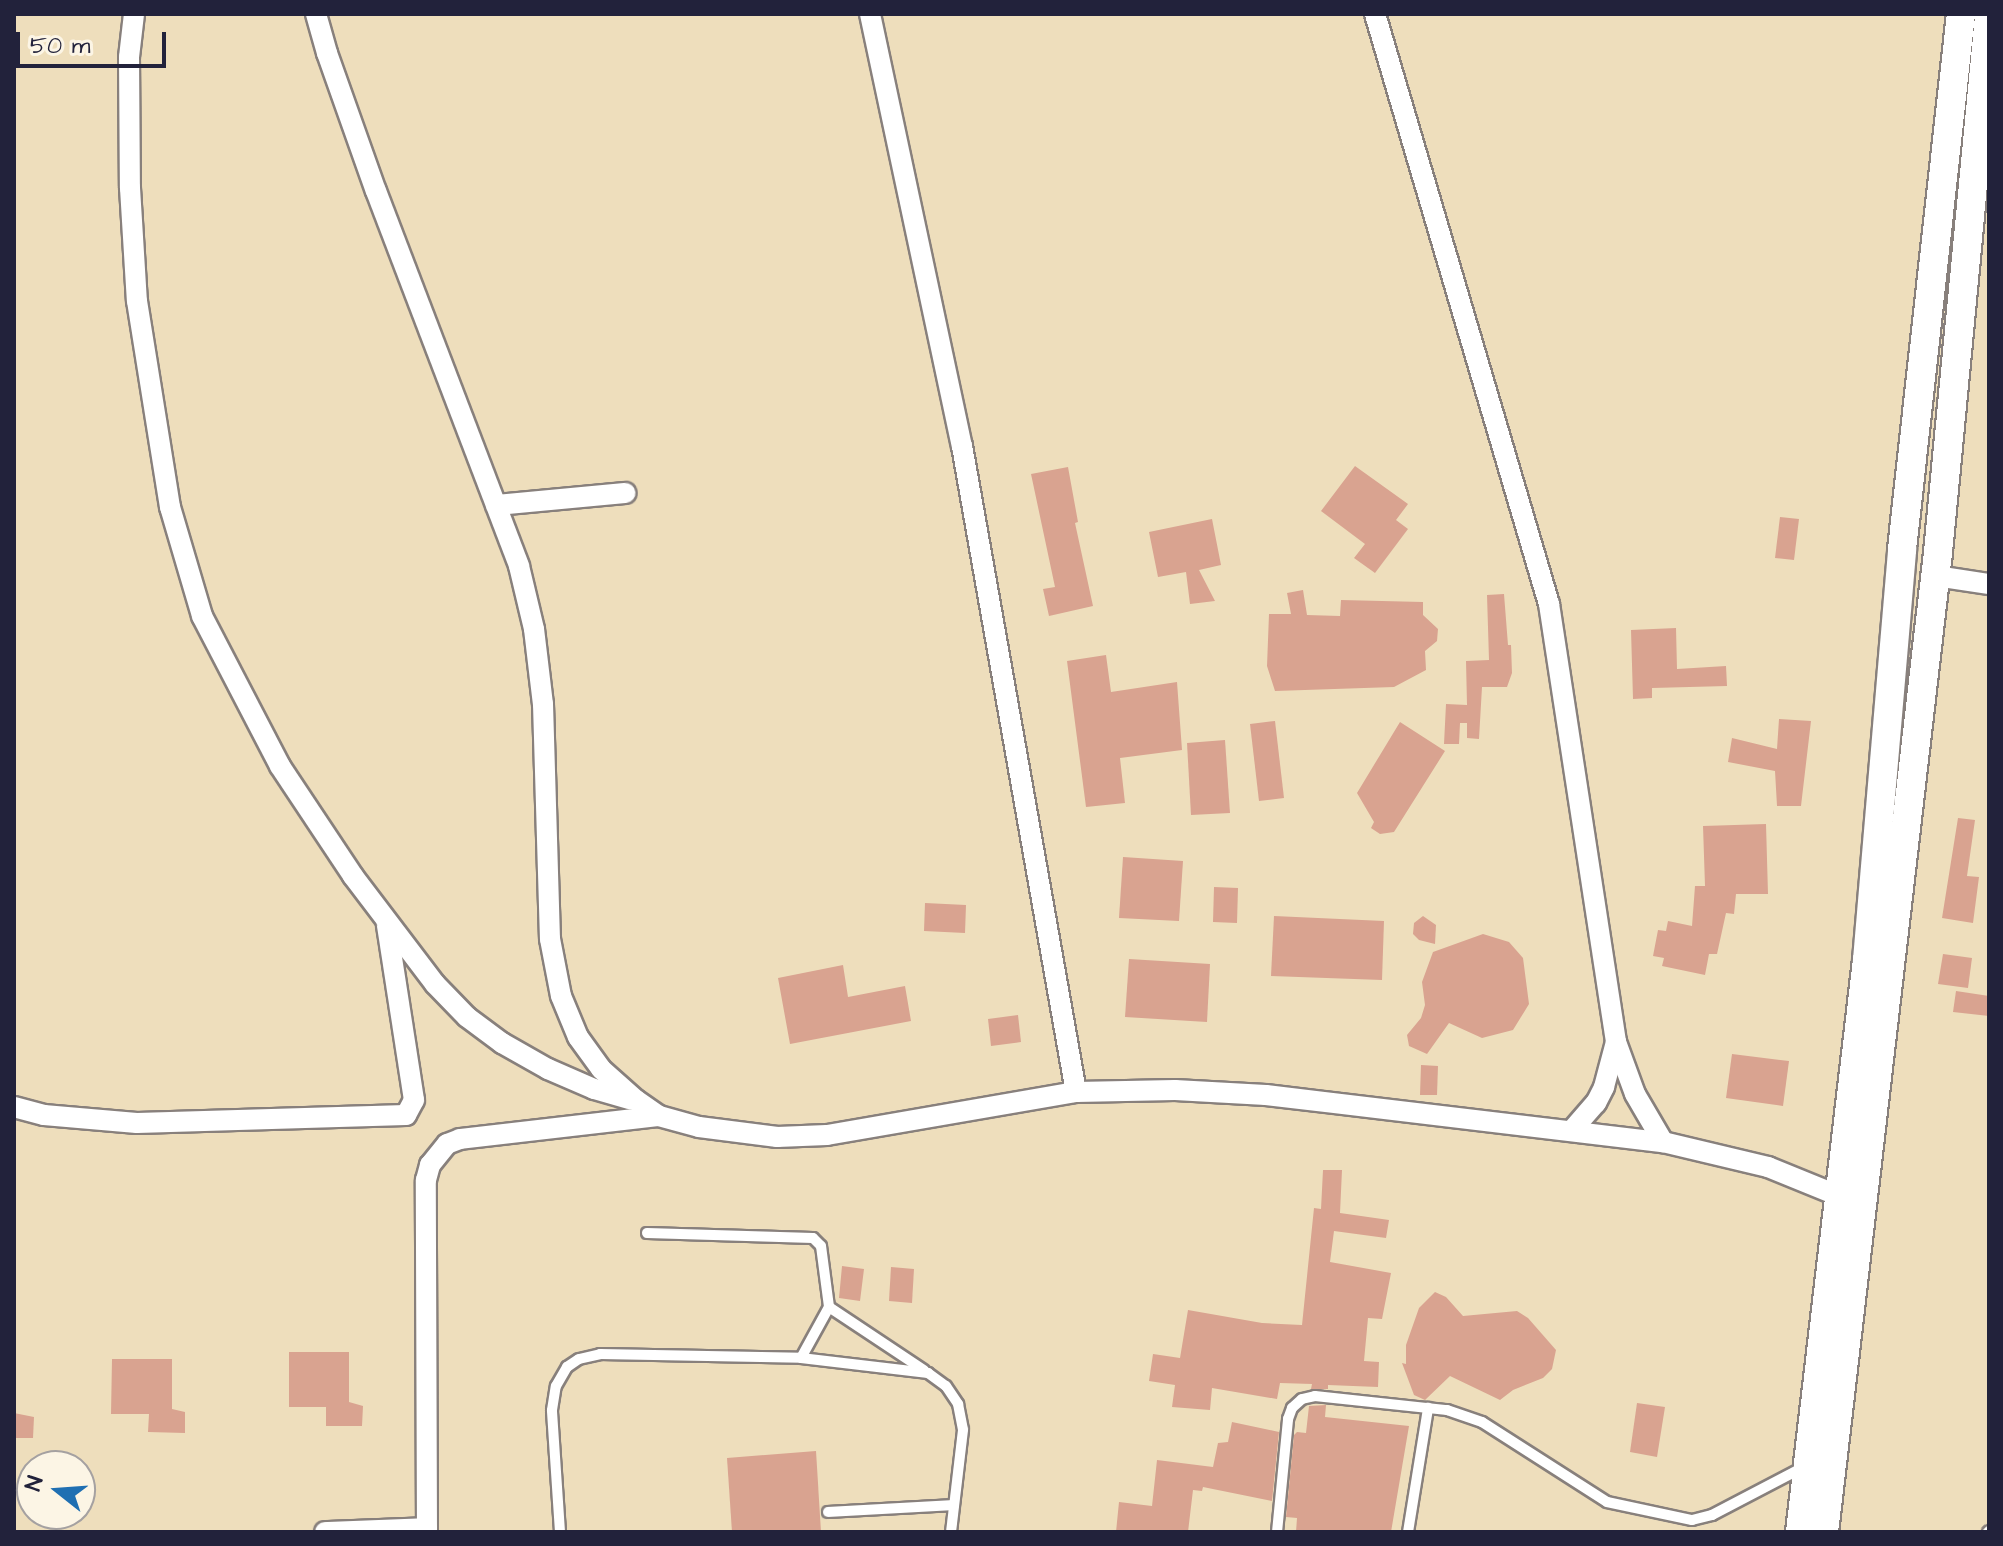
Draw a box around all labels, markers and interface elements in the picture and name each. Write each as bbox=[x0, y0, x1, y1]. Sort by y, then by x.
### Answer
scale bar bbox=[20, 16, 170, 66]
text: 50 m bbox=[30, 29, 90, 63]
north arrow bbox=[16, 1450, 96, 1530]
text: N bbox=[18, 1472, 51, 1495]

